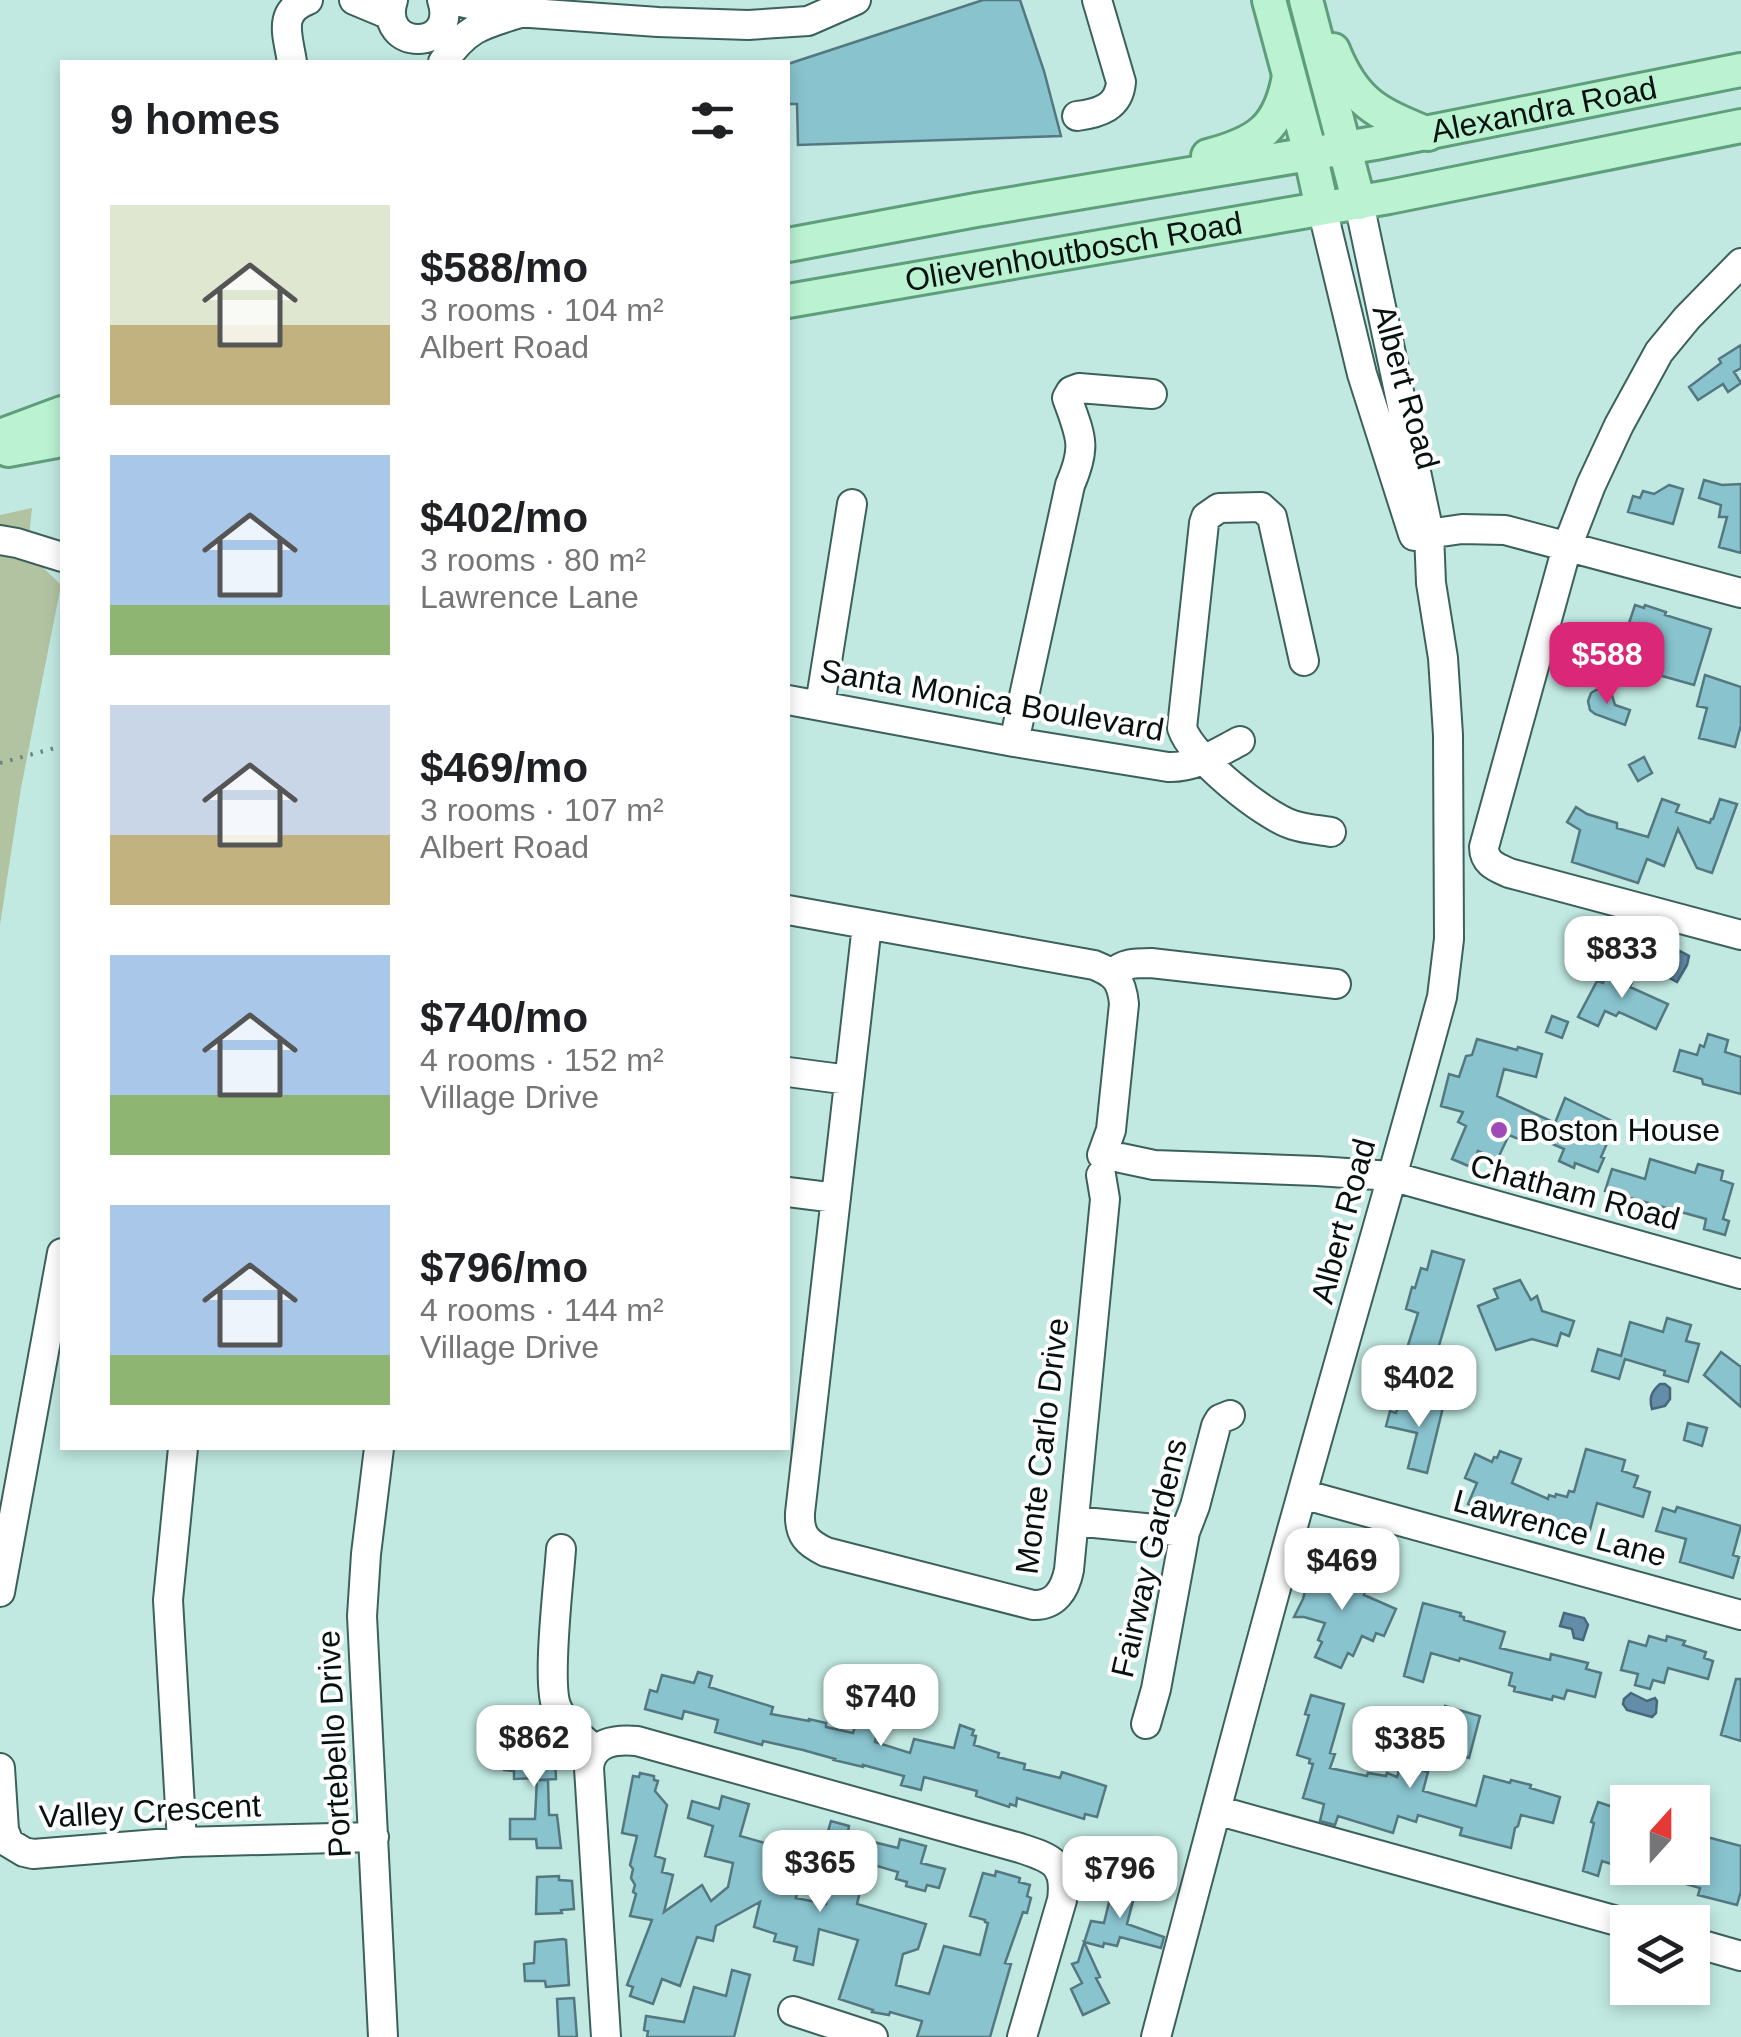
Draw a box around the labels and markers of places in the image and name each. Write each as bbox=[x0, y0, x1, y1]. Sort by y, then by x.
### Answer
pin: $588 bbox=[1548, 622, 1666, 707]
pin: $833 bbox=[1563, 916, 1681, 1001]
place label: Boston House bbox=[1519, 1112, 1720, 1148]
marker: Boston House bbox=[1488, 1119, 1510, 1141]
pin: $402 bbox=[1360, 1345, 1478, 1430]
pin: $469 bbox=[1283, 1528, 1401, 1613]
pin: $740 bbox=[822, 1664, 940, 1749]
pin: $862 bbox=[475, 1705, 593, 1790]
pin: $385 bbox=[1351, 1706, 1469, 1791]
pin: $365 bbox=[761, 1830, 879, 1915]
pin: $796 bbox=[1061, 1836, 1179, 1921]

